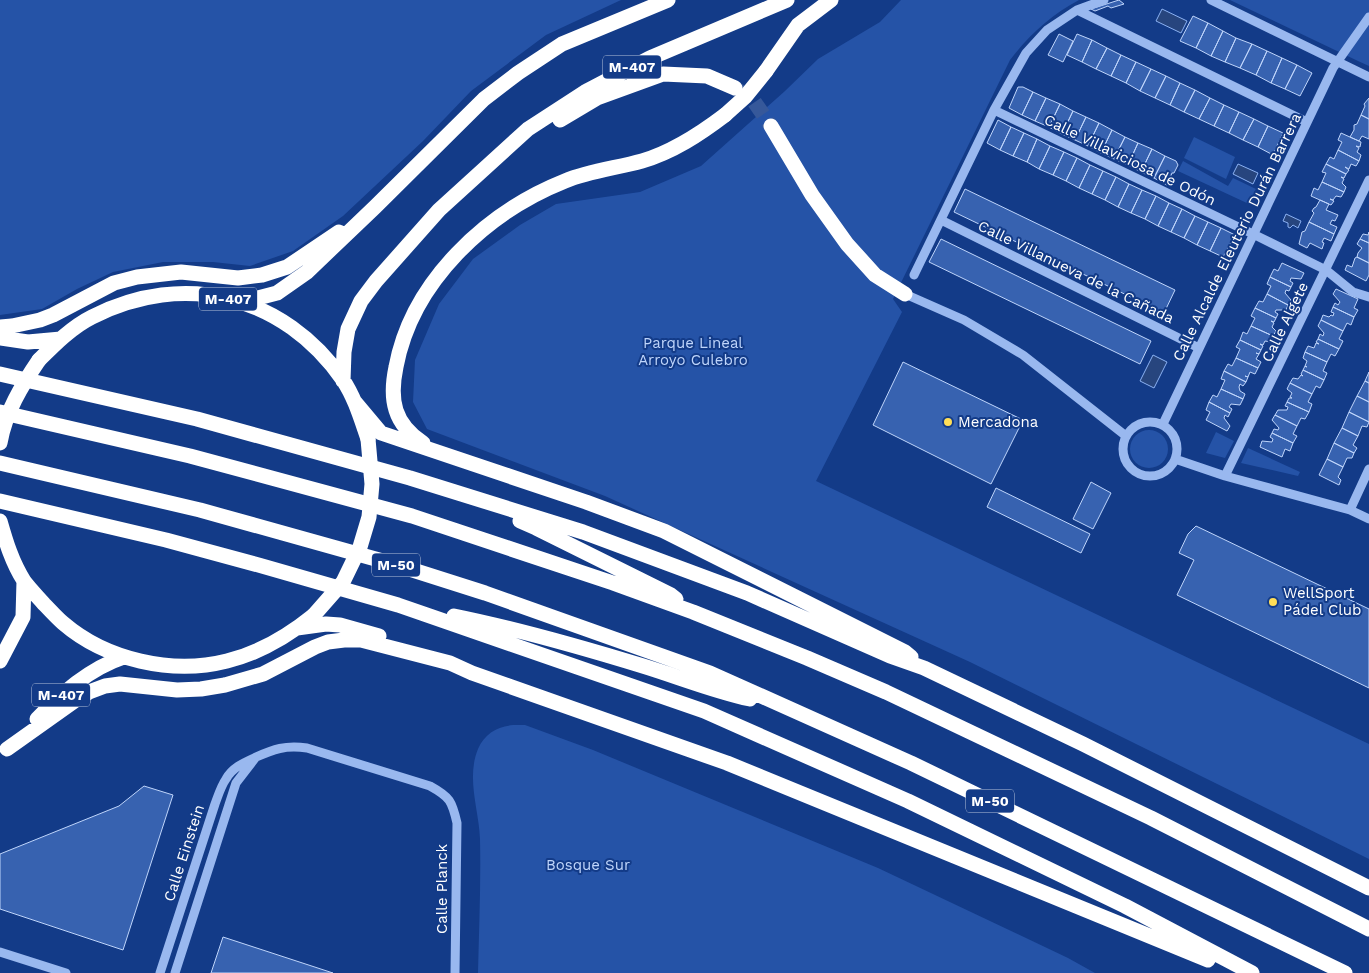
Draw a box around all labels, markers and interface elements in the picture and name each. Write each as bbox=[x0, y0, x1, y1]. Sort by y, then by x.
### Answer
road number: M-407 bbox=[603, 56, 661, 78]
street label: Calle Alcalde Eleuterio Durán Barrera bbox=[1169, 110, 1305, 364]
street label: Calle Villaviciosa de Odón bbox=[1041, 111, 1219, 209]
street label: Calle Villanueva de la Cañada bbox=[975, 217, 1177, 328]
street label: Calle Algete bbox=[1258, 279, 1312, 365]
road number: M-407 bbox=[199, 288, 257, 310]
park label: Parque Lineal Arroyo Culebro bbox=[638, 334, 748, 369]
place label: Mercadona bbox=[958, 413, 1039, 431]
marker: Mercadona bbox=[942, 416, 954, 428]
road number: M-50 bbox=[372, 554, 420, 576]
place label: WellSport Pádel Club bbox=[1283, 584, 1361, 619]
marker: WellSport Pádel Club bbox=[1267, 596, 1279, 608]
road number: M-407 bbox=[32, 684, 90, 706]
road number: M-50 bbox=[966, 789, 1014, 812]
street label: Calle Einstein bbox=[160, 802, 208, 904]
street label: Calle Planck bbox=[433, 843, 451, 934]
park label: Bosque Sur bbox=[546, 856, 630, 874]

